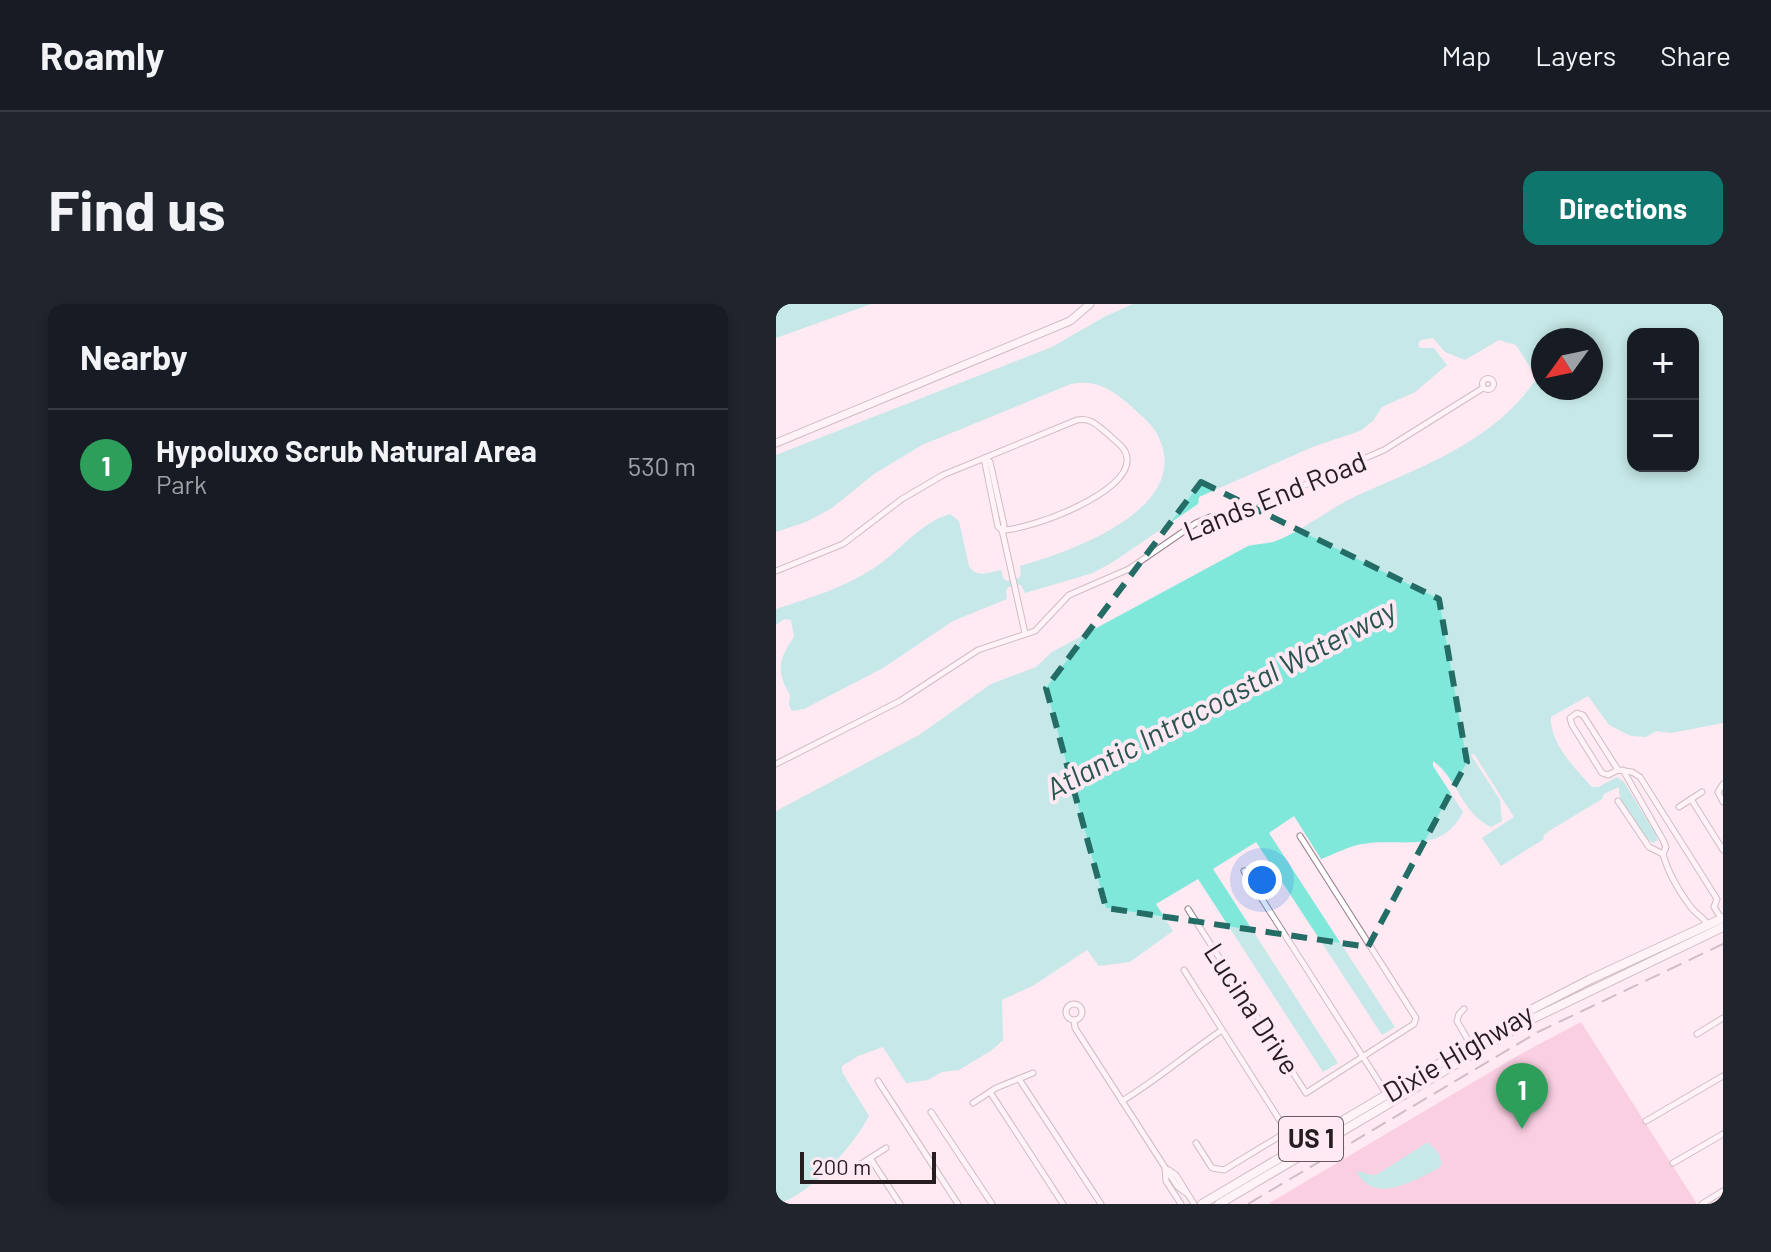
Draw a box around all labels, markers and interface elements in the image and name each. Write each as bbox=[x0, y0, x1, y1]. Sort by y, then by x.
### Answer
text: Roamly bbox=[40, 32, 164, 78]
text: Map bbox=[1441, 38, 1491, 72]
text: Layers bbox=[1535, 38, 1616, 72]
text: Share bbox=[1660, 38, 1731, 72]
button: Directions bbox=[1523, 171, 1723, 245]
text: Find us bbox=[48, 175, 226, 242]
north arrow bbox=[1531, 328, 1603, 400]
map controls bbox=[1627, 328, 1699, 472]
button: + bbox=[1627, 328, 1699, 400]
text: Nearby bbox=[80, 336, 188, 377]
button: − bbox=[1627, 400, 1699, 472]
text: Hypoluxo Scrub Natural Area bbox=[156, 432, 537, 468]
street label: Lands End Road bbox=[1178, 443, 1371, 547]
text: 1 bbox=[101, 450, 111, 481]
text: 530 m bbox=[628, 450, 696, 481]
text: Park bbox=[156, 468, 207, 499]
water label: Atlantic Intracoastal Waterway bbox=[1039, 590, 1403, 806]
your location bbox=[1242, 860, 1282, 900]
street label: Lucina Drive bbox=[1198, 936, 1308, 1081]
street label: Dixie Highway bbox=[1376, 995, 1539, 1109]
pin: 1 bbox=[1496, 1063, 1548, 1129]
road number: US 1 bbox=[1279, 1117, 1343, 1161]
scale bar bbox=[800, 1148, 936, 1184]
text: 200 m bbox=[812, 1153, 871, 1179]

